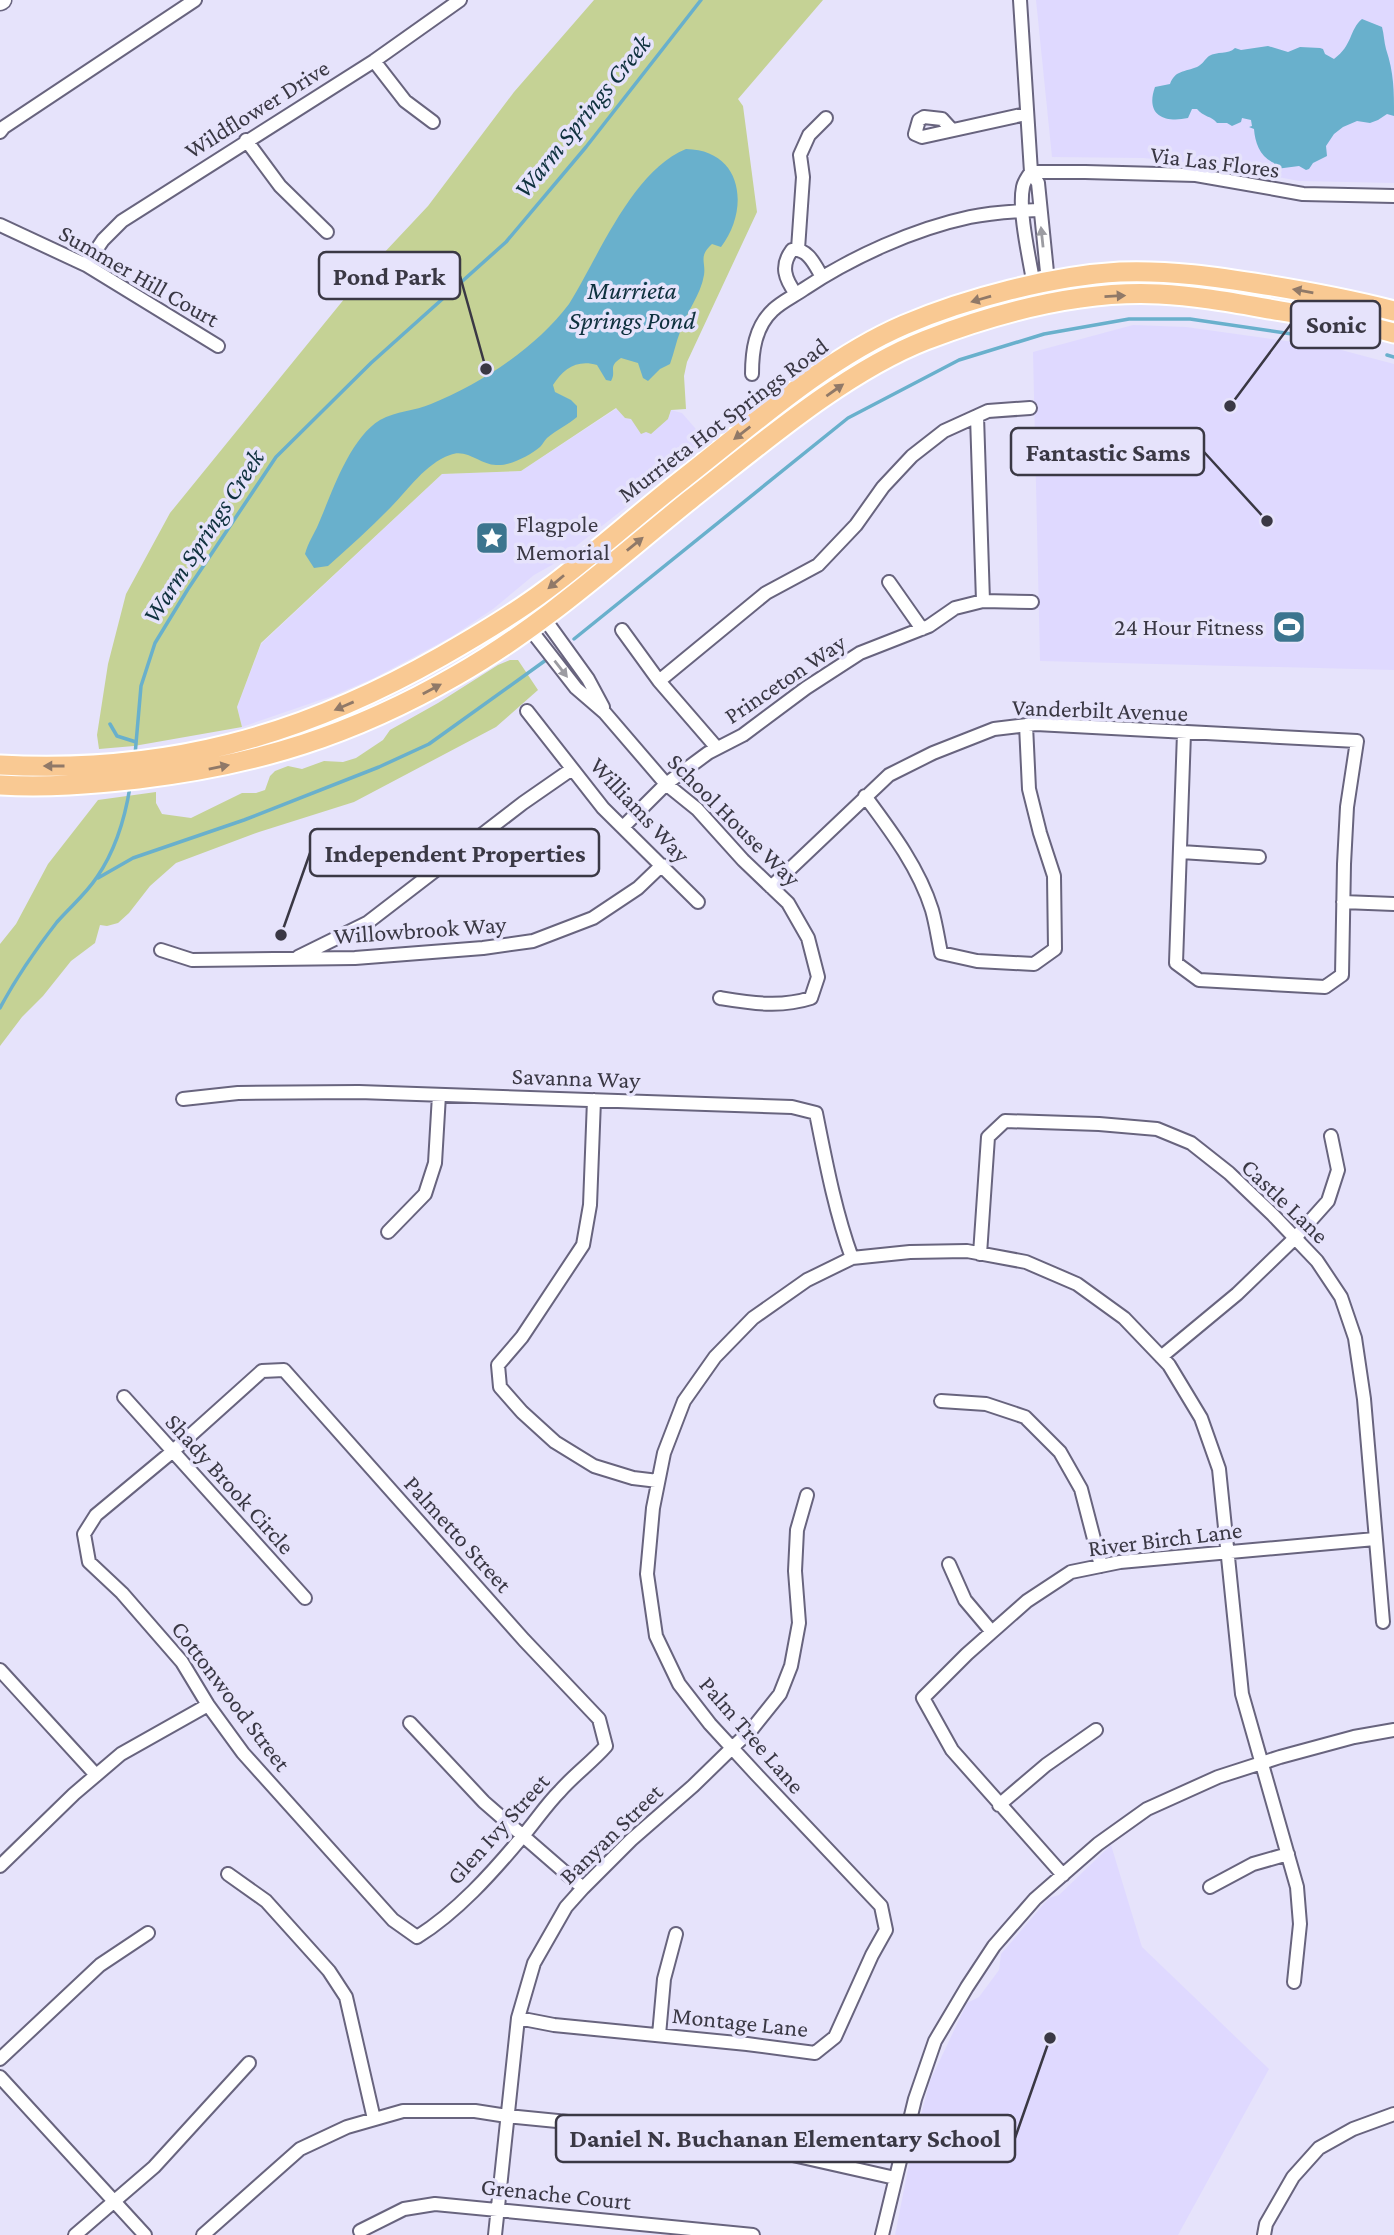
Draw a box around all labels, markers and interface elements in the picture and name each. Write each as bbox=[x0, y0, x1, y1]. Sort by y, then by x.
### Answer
water label: Warm Springs Creek bbox=[508, 28, 658, 204]
street label: Wildflower Drive bbox=[180, 53, 334, 164]
street label: Via Las Flores bbox=[1149, 140, 1281, 183]
street label: Summer Hill Court bbox=[54, 219, 225, 333]
one-way arrow bbox=[1037, 226, 1048, 248]
callout: Pond Park bbox=[319, 252, 460, 299]
text: Pond Park bbox=[333, 262, 446, 291]
water label: Murrieta Springs Pond bbox=[568, 276, 696, 335]
one-way arrow bbox=[1292, 285, 1314, 296]
one-way arrow bbox=[1105, 290, 1127, 301]
one-way arrow bbox=[970, 294, 992, 305]
callout: Sonic bbox=[1291, 301, 1380, 348]
text: Sonic bbox=[1306, 310, 1367, 339]
street label: Murrieta Hot Springs Road bbox=[612, 332, 833, 507]
one-way arrow bbox=[826, 384, 844, 398]
one-way arrow bbox=[734, 425, 752, 440]
callout: Fantastic Sams bbox=[1011, 428, 1204, 475]
text: Fantastic Sams bbox=[1026, 438, 1190, 467]
water label: Warm Springs Creek bbox=[137, 443, 271, 628]
place label: Flagpole Memorial bbox=[516, 510, 610, 565]
place icon: Flagpole Memorial bbox=[473, 519, 511, 557]
one-way arrow bbox=[627, 537, 644, 552]
one-way arrow bbox=[548, 574, 566, 589]
sports icon: 24 Hour Fitness bbox=[1270, 608, 1308, 646]
place label: 24 Hour Fitness bbox=[1114, 613, 1264, 640]
street label: Princeton Way bbox=[719, 628, 851, 729]
one-way arrow bbox=[554, 659, 569, 677]
one-way arrow bbox=[422, 683, 442, 695]
street label: Vanderbilt Avenue bbox=[1011, 693, 1189, 726]
one-way arrow bbox=[334, 701, 355, 712]
street label: School House Way bbox=[662, 748, 807, 892]
street label: Williams Way bbox=[585, 751, 697, 869]
one-way arrow bbox=[42, 760, 64, 772]
one-way arrow bbox=[208, 762, 230, 773]
callout: Independent Properties bbox=[310, 829, 599, 876]
text: Independent Properties bbox=[324, 839, 586, 868]
street label: Willowbrook Way bbox=[333, 910, 508, 949]
street label: Savanna Way bbox=[511, 1062, 642, 1093]
street label: Castle Lane bbox=[1236, 1153, 1334, 1249]
street label: Shady Brook Circle bbox=[160, 1408, 300, 1559]
street label: Palmetto Street bbox=[399, 1470, 518, 1598]
street label: River Birch Lane bbox=[1086, 1516, 1244, 1561]
street label: Cottonwood Street bbox=[166, 1615, 297, 1777]
street label: Palm Tree Lane bbox=[694, 1671, 810, 1799]
street label: Glen Ivy Street bbox=[441, 1767, 555, 1890]
street label: Banyan Street bbox=[554, 1777, 669, 1889]
street label: Montage Lane bbox=[671, 2001, 809, 2042]
callout: Daniel N. Buchanan Elementary School bbox=[556, 2115, 1015, 2162]
text: Daniel N. Buchanan Elementary School bbox=[569, 2124, 1001, 2153]
street label: Grenache Court bbox=[480, 2172, 633, 2215]

